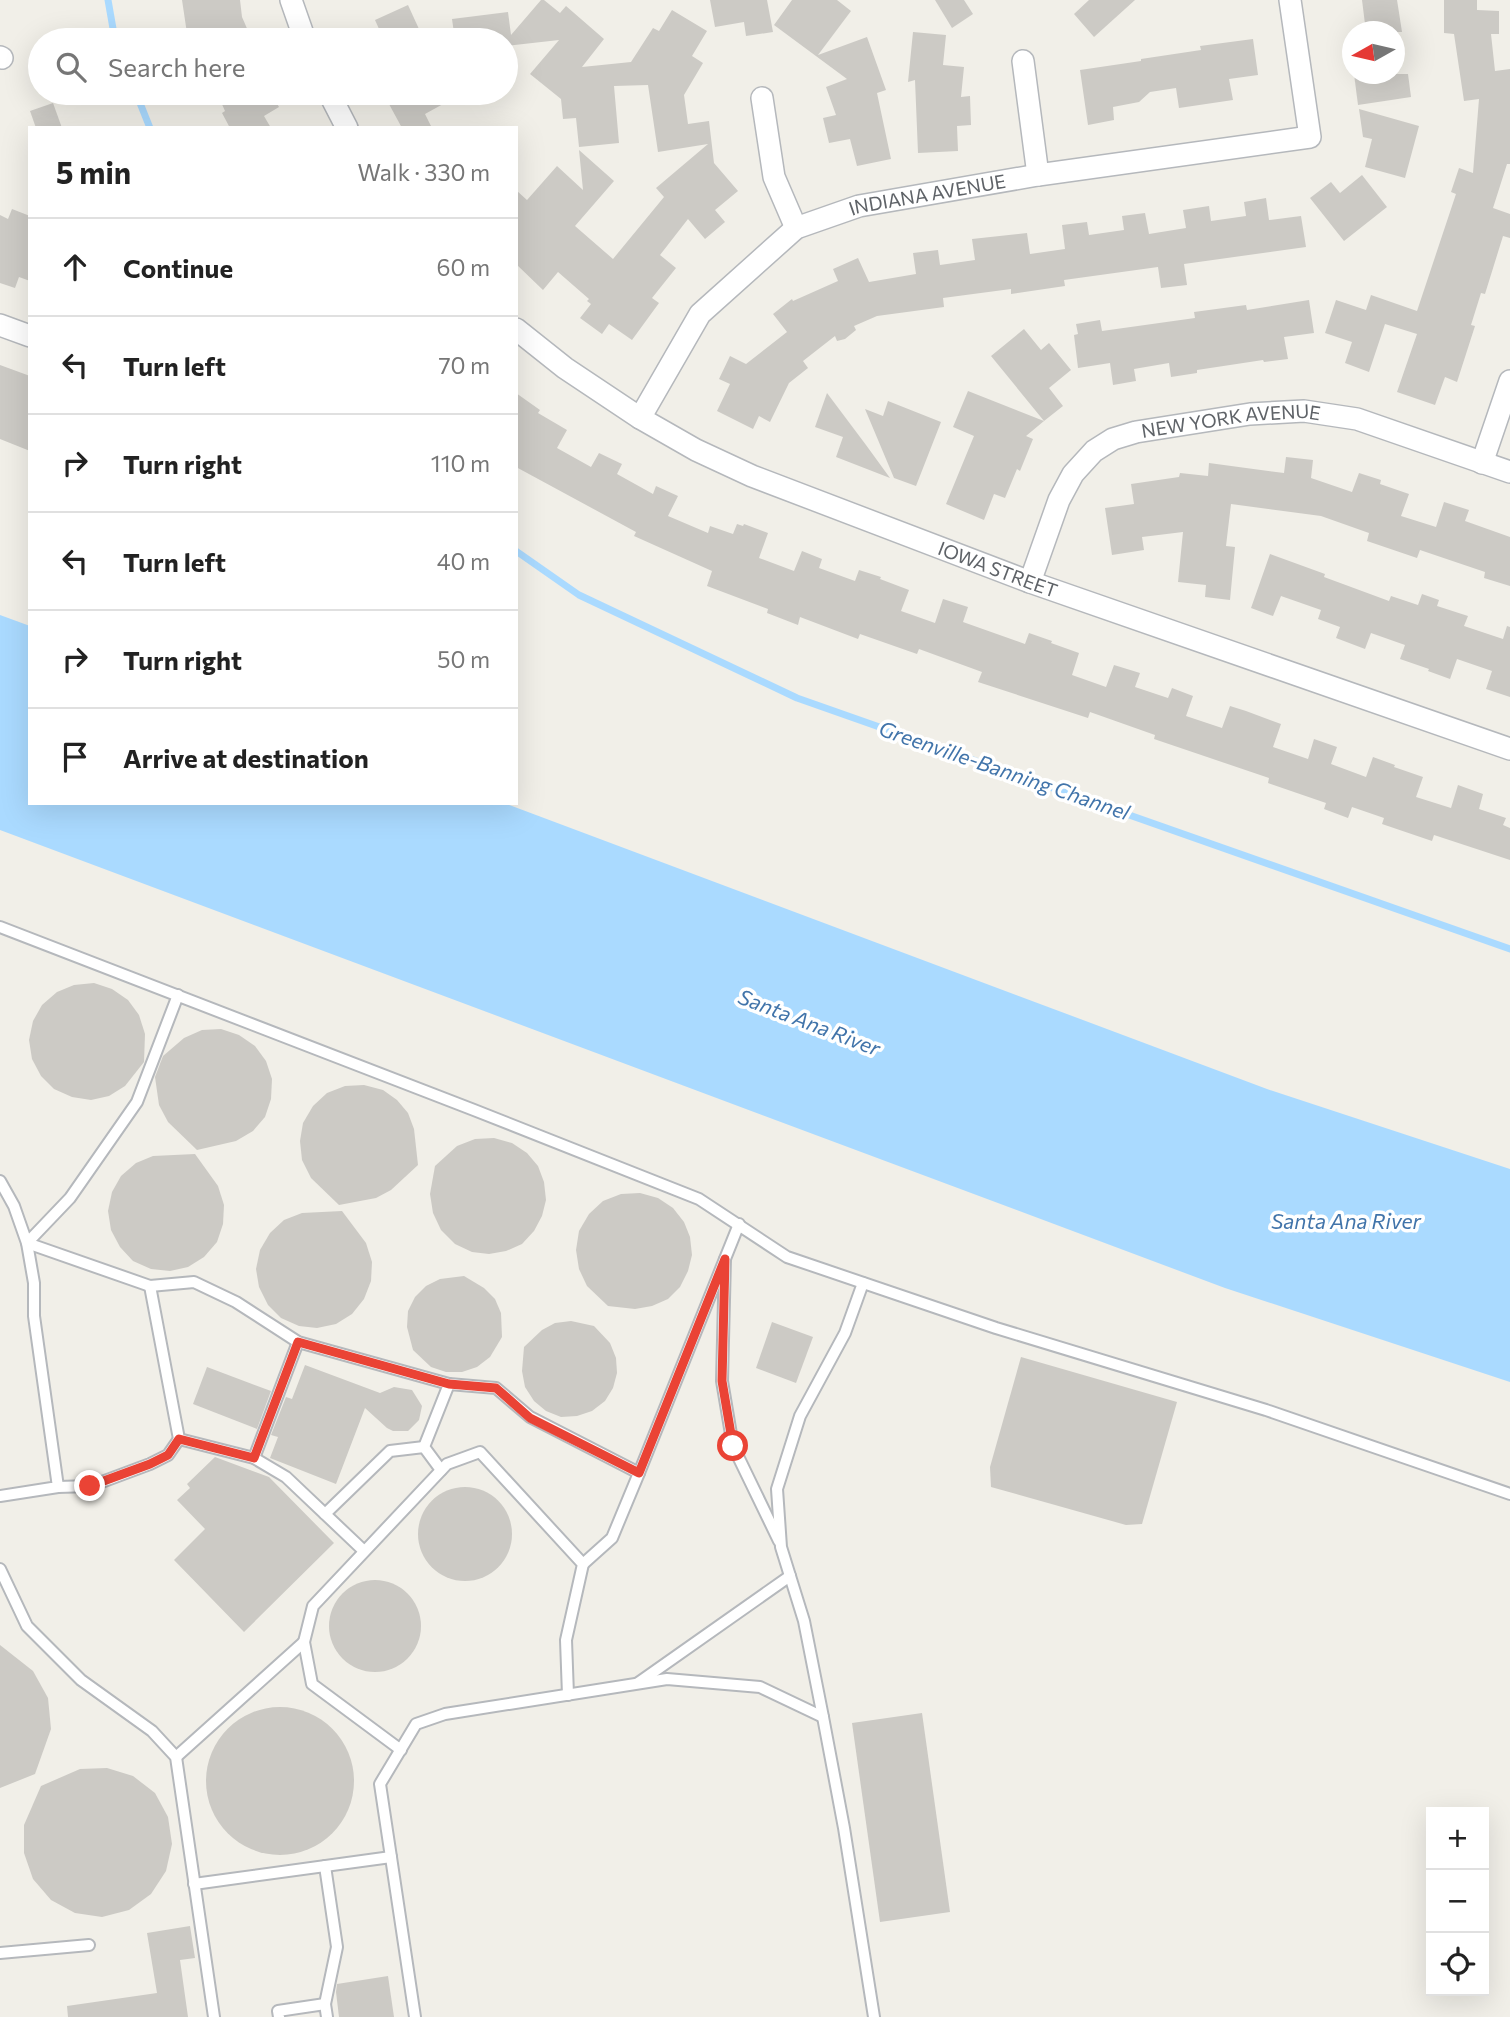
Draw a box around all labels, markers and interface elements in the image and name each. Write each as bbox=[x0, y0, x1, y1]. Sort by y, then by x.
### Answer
north arrow bbox=[1342, 21, 1405, 84]
search box bbox=[28, 28, 518, 105]
icon: search bbox=[52, 48, 90, 86]
text: Search here bbox=[108, 51, 246, 82]
text: 5 min bbox=[56, 153, 131, 190]
text: Walk · 330 m bbox=[358, 158, 490, 186]
street label: INDIANA AVENUE bbox=[846, 169, 1007, 220]
icon: ahead bbox=[56, 248, 94, 286]
text: Continue bbox=[123, 252, 233, 283]
text: 60 m bbox=[437, 253, 490, 281]
icon: left bbox=[56, 346, 94, 384]
text: Turn left bbox=[123, 350, 226, 381]
text: 70 m bbox=[438, 351, 490, 379]
street label: NEW YORK AVENUE bbox=[1140, 399, 1322, 442]
icon: right bbox=[56, 444, 94, 482]
text: Turn right bbox=[123, 448, 242, 479]
text: 110 m bbox=[431, 449, 490, 477]
street label: IOWA STREET bbox=[935, 536, 1061, 602]
icon: left bbox=[56, 542, 94, 580]
text: Turn left bbox=[123, 546, 226, 577]
text: 40 m bbox=[437, 547, 490, 575]
icon: right bbox=[56, 640, 94, 678]
text: Turn right bbox=[123, 644, 242, 675]
text: 50 m bbox=[437, 645, 490, 673]
water label: Greenville-Banning Channel bbox=[876, 715, 1134, 824]
icon: arrive bbox=[56, 738, 94, 776]
text: Arrive at destination bbox=[123, 742, 369, 773]
water label: Santa Ana River bbox=[735, 983, 885, 1060]
water label: Santa Ana River bbox=[1271, 1208, 1422, 1233]
route start bbox=[717, 1430, 748, 1461]
route end bbox=[74, 1470, 105, 1501]
map controls bbox=[1426, 1807, 1489, 1996]
button: + bbox=[1426, 1807, 1489, 1870]
button: − bbox=[1426, 1870, 1489, 1933]
button: locate bbox=[1426, 1933, 1489, 1996]

